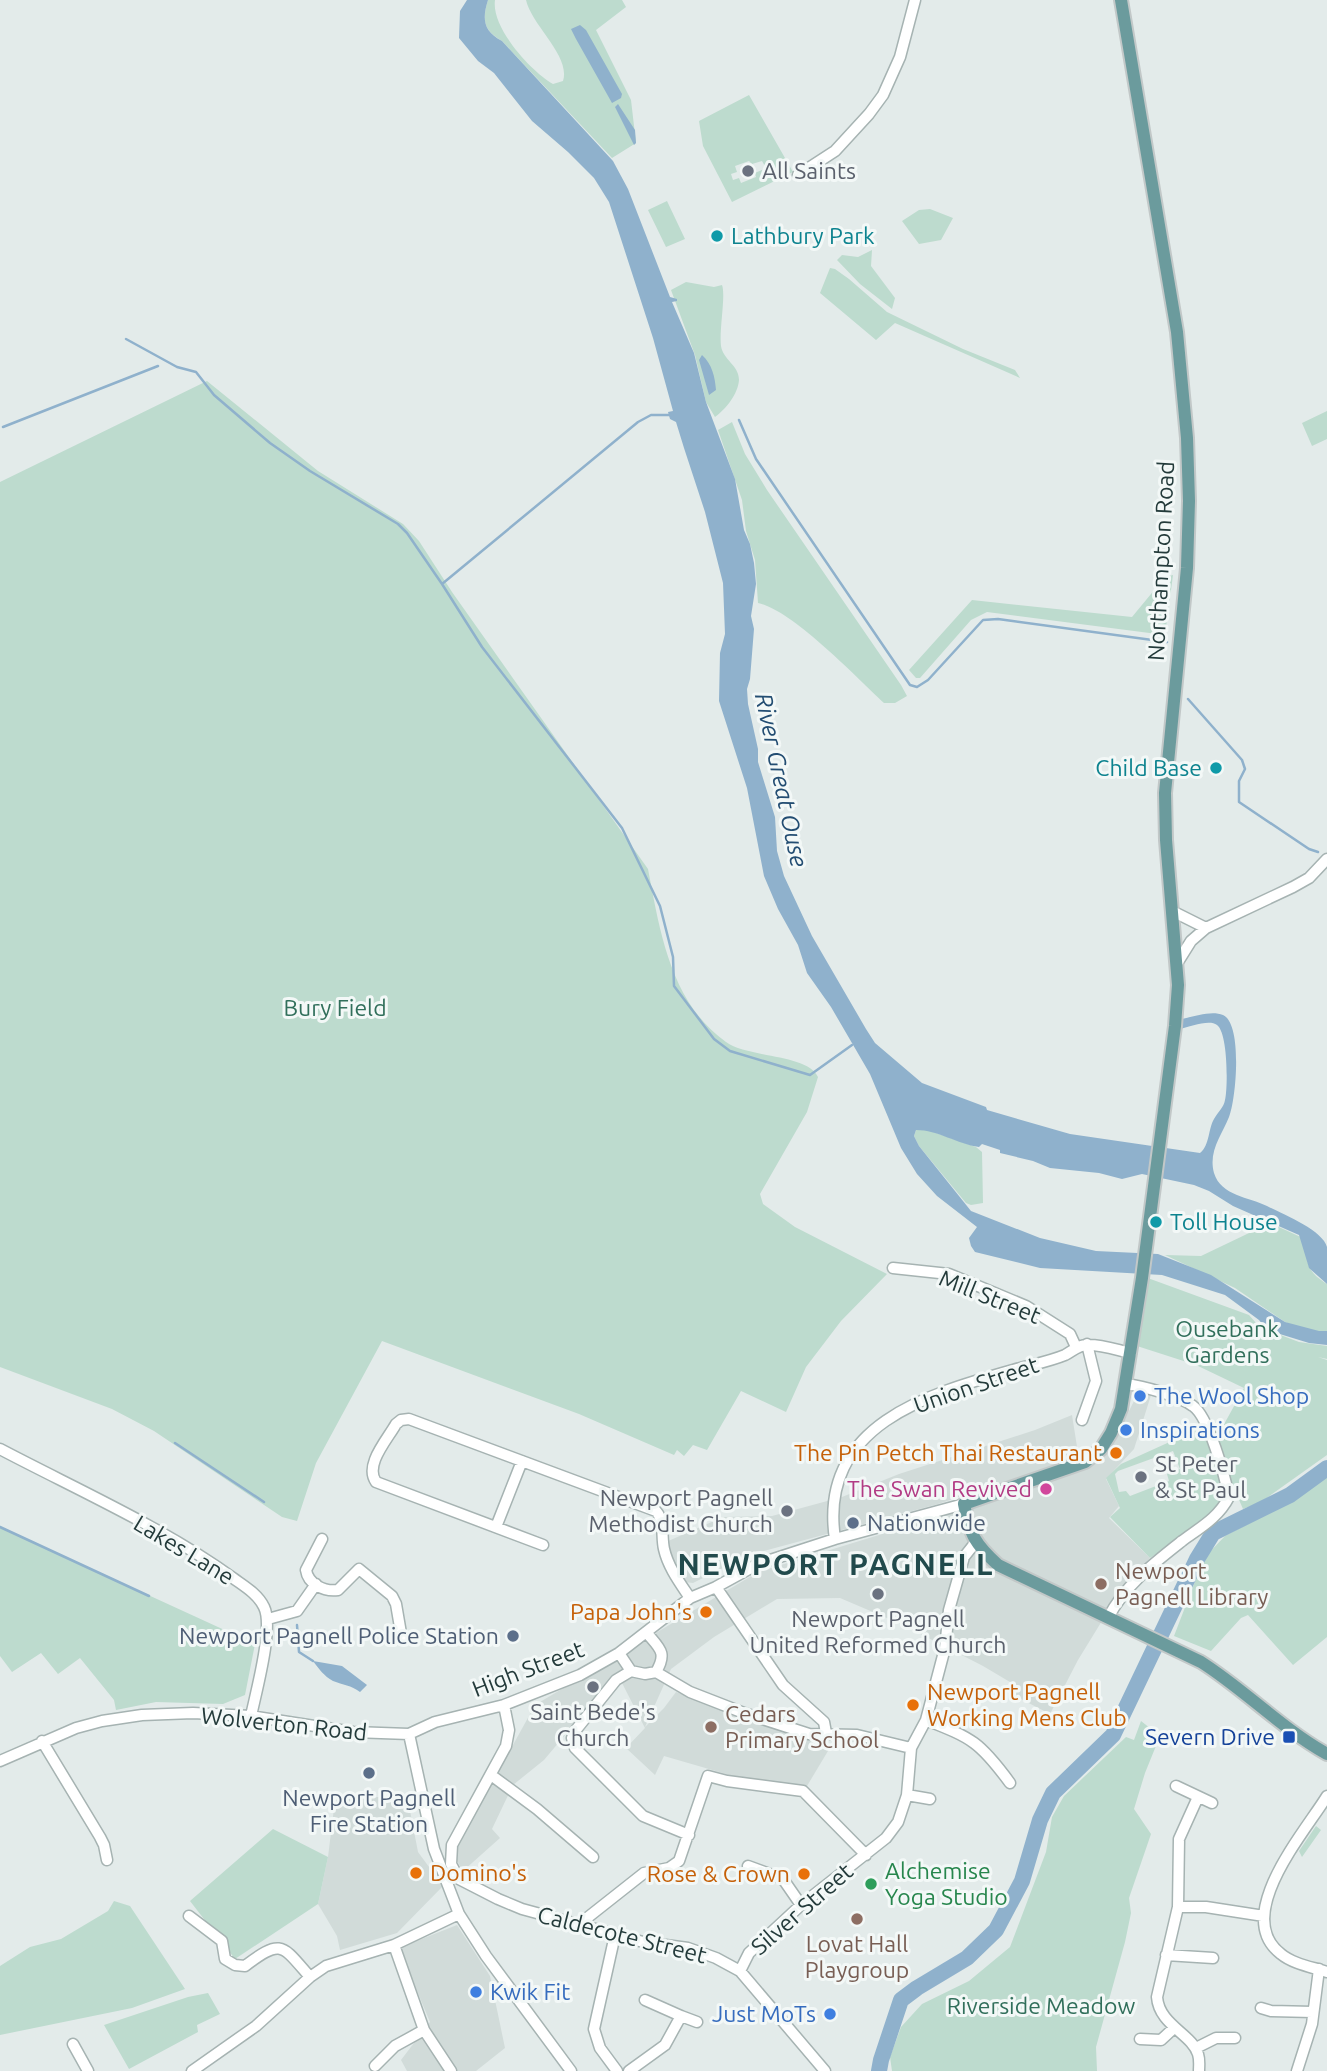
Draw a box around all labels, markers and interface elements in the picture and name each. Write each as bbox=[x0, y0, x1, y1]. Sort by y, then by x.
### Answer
place label: All Saints bbox=[762, 158, 856, 183]
marker: All Saints bbox=[740, 163, 756, 179]
place label: Lathbury Park bbox=[731, 223, 875, 248]
marker: Lathbury Park bbox=[709, 228, 725, 244]
street label: Northampton Road bbox=[1143, 461, 1178, 661]
water label: River Great Ouse bbox=[750, 690, 813, 869]
place label: Child Base bbox=[1095, 755, 1202, 780]
marker: Child Base bbox=[1208, 760, 1224, 776]
park label: Bury Field bbox=[283, 995, 387, 1020]
place label: Toll House bbox=[1170, 1209, 1278, 1234]
marker: Toll House bbox=[1148, 1214, 1164, 1230]
street label: Mill Street bbox=[936, 1265, 1045, 1328]
park label: Ousebank Gardens bbox=[1175, 1316, 1279, 1367]
street label: Union Street bbox=[910, 1351, 1042, 1418]
place label: The Wool Shop bbox=[1154, 1383, 1309, 1408]
marker: The Wool Shop bbox=[1132, 1388, 1148, 1404]
place label: Inspirations bbox=[1140, 1417, 1260, 1442]
marker: Inspirations bbox=[1118, 1422, 1134, 1438]
place label: The Pin Petch Thai Restaurant bbox=[794, 1440, 1102, 1465]
marker: The Pin Petch Thai Restaurant bbox=[1108, 1445, 1124, 1461]
place label: St Peter & St Paul bbox=[1155, 1451, 1246, 1502]
marker: St Peter & St Paul bbox=[1133, 1469, 1149, 1485]
place label: The Swan Revived bbox=[847, 1476, 1032, 1501]
marker: The Swan Revived bbox=[1038, 1481, 1054, 1497]
place label: Newport Pagnell Methodist Church bbox=[588, 1485, 773, 1536]
marker: Newport Pagnell Methodist Church bbox=[779, 1503, 795, 1519]
street label: Lakes Lane bbox=[130, 1510, 239, 1589]
place label: Nationwide bbox=[867, 1510, 986, 1535]
marker: Nationwide bbox=[845, 1515, 861, 1531]
district label: NEWPORT PAGNELL bbox=[677, 1547, 995, 1581]
place label: Newport Pagnell Library bbox=[1115, 1558, 1268, 1609]
marker: Newport Pagnell Library bbox=[1093, 1576, 1109, 1592]
marker: Newport Pagnell United Reformed Church bbox=[870, 1586, 886, 1602]
place label: Papa John's bbox=[570, 1599, 692, 1624]
marker: Papa John's bbox=[698, 1604, 714, 1620]
place label: Newport Pagnell United Reformed Church bbox=[750, 1606, 1006, 1657]
place label: Newport Pagnell Police Station bbox=[179, 1623, 499, 1648]
marker: Newport Pagnell Police Station bbox=[505, 1628, 521, 1644]
street label: High Street bbox=[469, 1636, 587, 1701]
marker: Saint Bede's Church bbox=[585, 1679, 601, 1695]
place label: Newport Pagnell Working Mens Club bbox=[927, 1679, 1127, 1730]
marker: Newport Pagnell Working Mens Club bbox=[905, 1697, 921, 1713]
place label: Saint Bede's Church bbox=[530, 1699, 656, 1750]
place label: Cedars Primary School bbox=[725, 1701, 879, 1752]
street label: Wolverton Road bbox=[200, 1702, 368, 1745]
marker: Cedars Primary School bbox=[703, 1719, 719, 1735]
place label: Severn Drive bbox=[1145, 1724, 1275, 1749]
marker: Severn Drive bbox=[1281, 1729, 1297, 1745]
marker: Newport Pagnell Fire Station bbox=[361, 1765, 377, 1781]
place label: Newport Pagnell Fire Station bbox=[282, 1785, 456, 1836]
street label: Silver Street bbox=[746, 1858, 857, 1959]
place label: Alchemise Yoga Studio bbox=[885, 1858, 1008, 1909]
place label: Domino's bbox=[430, 1860, 527, 1885]
place label: Rose & Crown bbox=[647, 1861, 790, 1886]
marker: Domino's bbox=[408, 1865, 424, 1881]
marker: Rose & Crown bbox=[796, 1866, 812, 1882]
marker: Alchemise Yoga Studio bbox=[863, 1876, 879, 1892]
street label: Caldecote Street bbox=[535, 1901, 709, 1968]
marker: Lovat Hall Playgroup bbox=[849, 1911, 865, 1927]
place label: Lovat Hall Playgroup bbox=[805, 1931, 909, 1982]
place label: Kwik Fit bbox=[490, 1979, 570, 2004]
marker: Kwik Fit bbox=[468, 1984, 484, 2000]
park label: Riverside Meadow bbox=[947, 1993, 1136, 2018]
place label: Just MoTs bbox=[712, 2001, 816, 2026]
marker: Just MoTs bbox=[822, 2006, 838, 2022]

